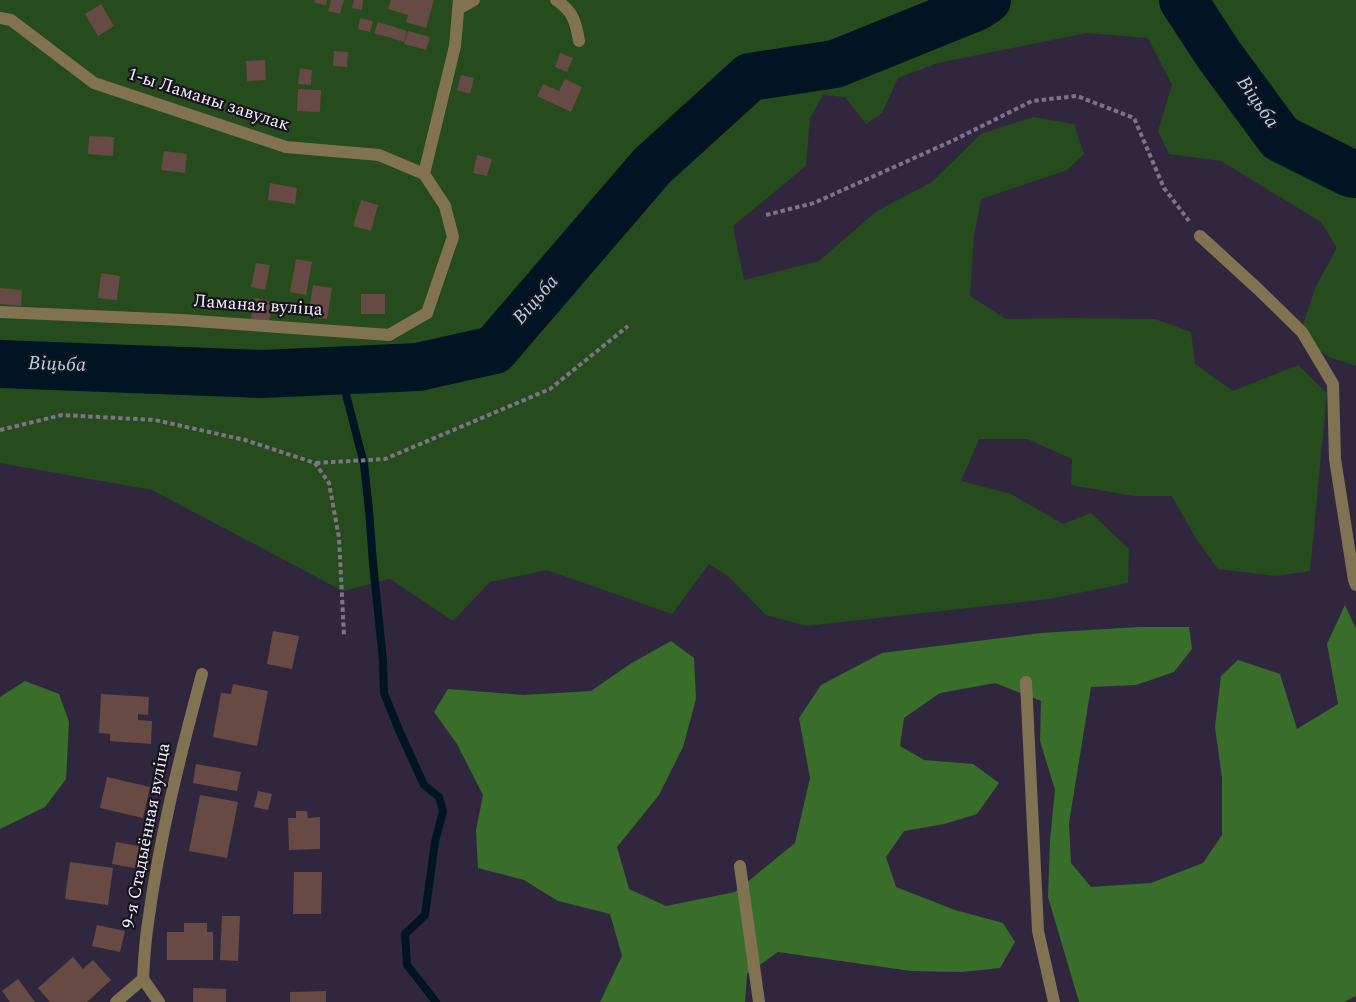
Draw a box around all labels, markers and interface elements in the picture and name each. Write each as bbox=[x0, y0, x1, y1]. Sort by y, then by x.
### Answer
street label: 1-ы Ламаны завулак bbox=[124, 65, 292, 137]
water label: Віцьба bbox=[1230, 72, 1282, 134]
water label: Віцьба bbox=[509, 271, 565, 331]
street label: Ламаная вуліца bbox=[193, 292, 323, 322]
water label: Віцьба bbox=[28, 353, 86, 379]
street label: 9-я Стадыённая вуліца bbox=[119, 741, 177, 931]

